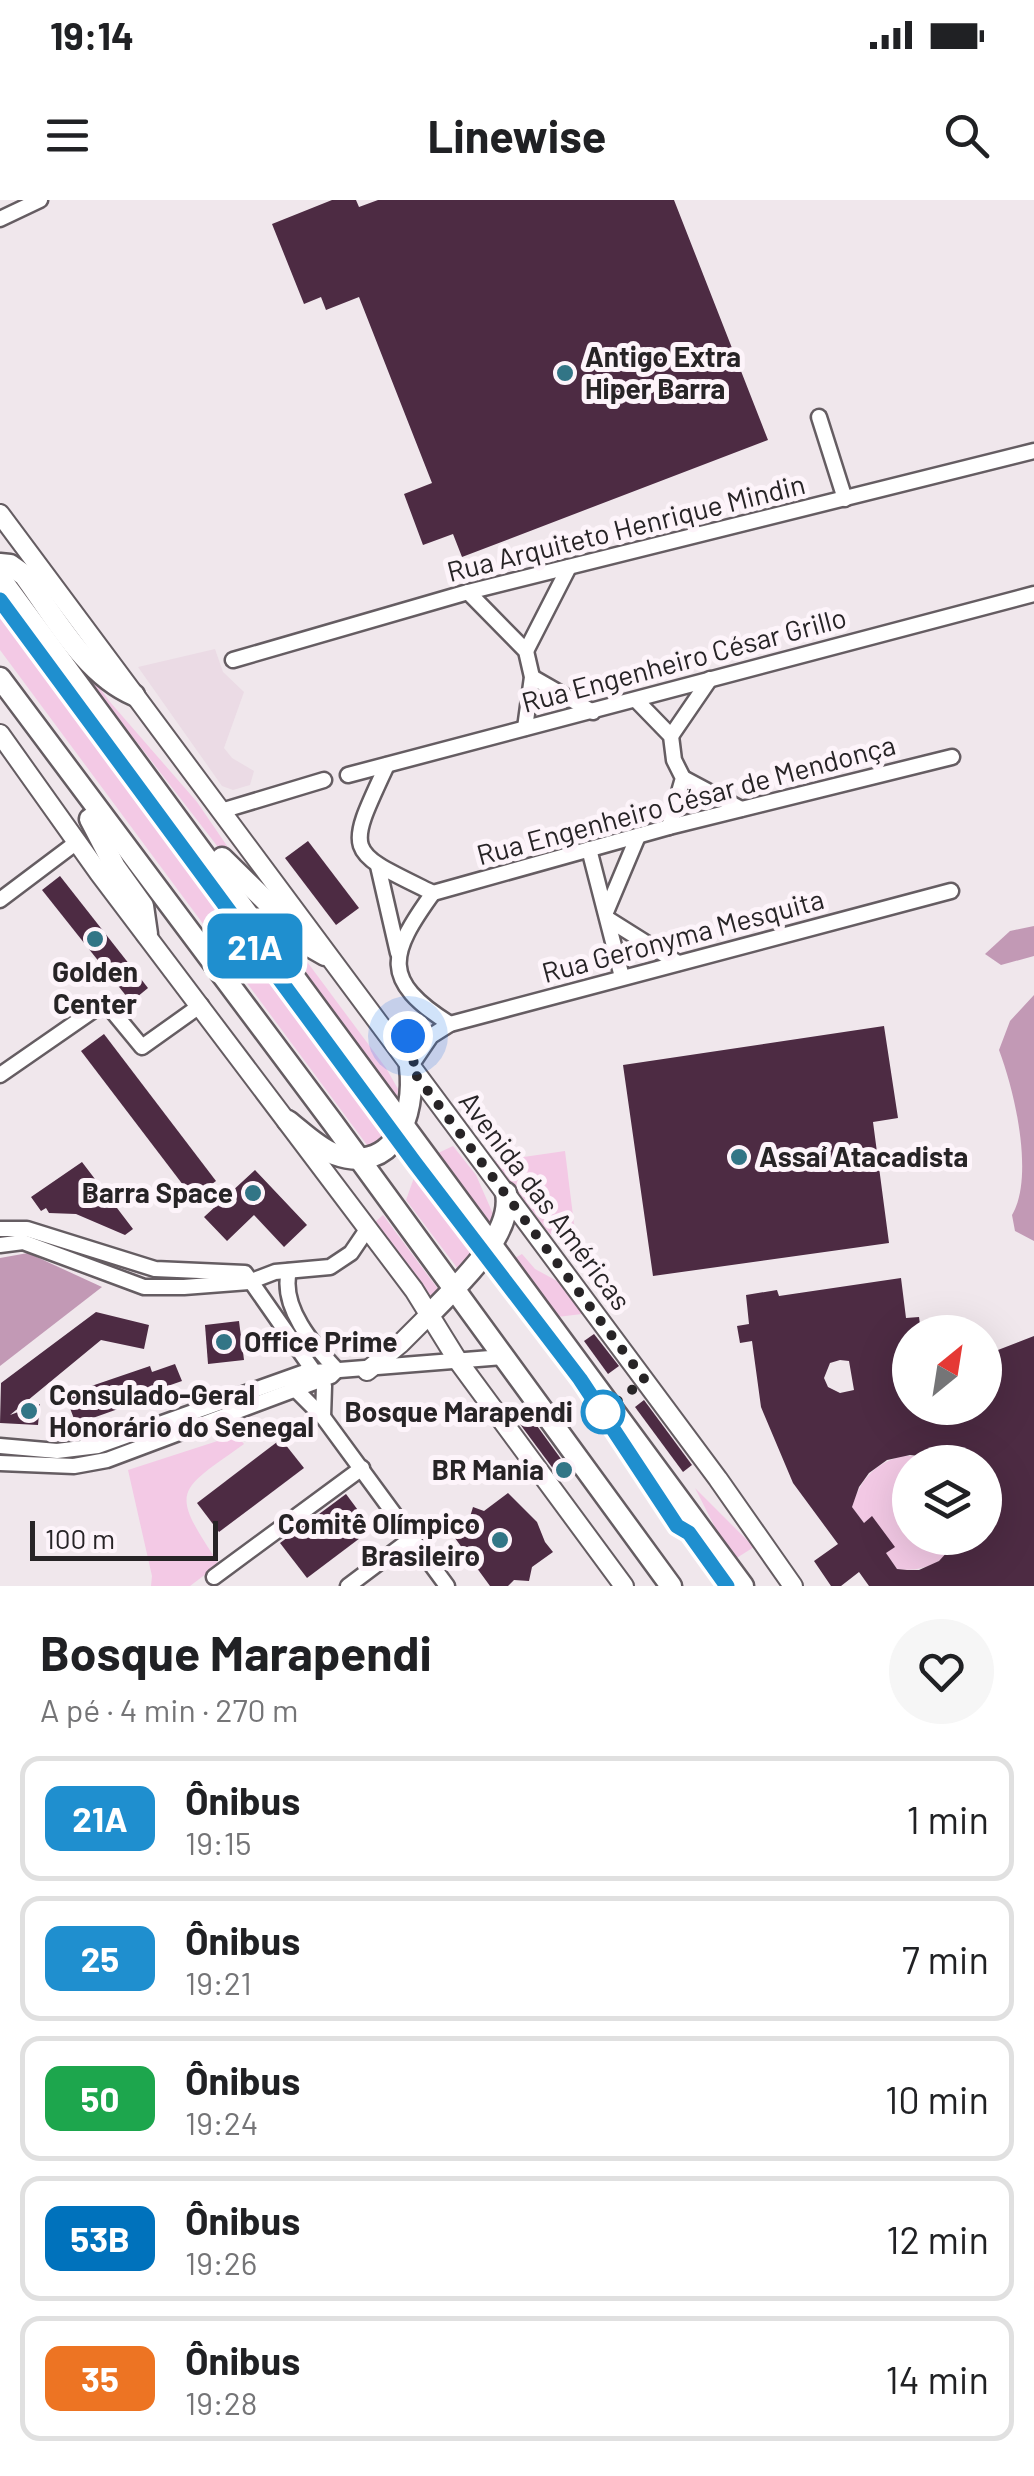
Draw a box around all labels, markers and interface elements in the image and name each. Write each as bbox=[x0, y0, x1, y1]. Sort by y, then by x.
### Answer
text: 19:14 bbox=[50, 12, 134, 58]
icon: menu bbox=[40, 108, 95, 163]
text: Linewise bbox=[428, 108, 606, 162]
icon: search bbox=[939, 108, 994, 163]
place label: Antigo Extra Hiper Barra bbox=[585, 339, 741, 405]
marker: Antigo Extra Hiper Barra bbox=[554, 362, 576, 384]
street label: Rua Arquiteto Henrique Mindin bbox=[443, 466, 808, 588]
street label: Rua Engenheiro César Grillo bbox=[518, 599, 850, 719]
street label: Rua Engenheiro César de Mendonça bbox=[473, 727, 899, 871]
street label: Rua Geronyma Mesquita bbox=[538, 881, 827, 989]
line badge: 21A bbox=[198, 914, 312, 978]
text: 21A bbox=[227, 925, 283, 967]
marker: Golden Center bbox=[84, 928, 106, 950]
place label: Golden Center bbox=[52, 954, 138, 1020]
your location bbox=[383, 1011, 433, 1061]
street label: Avenida das Américas bbox=[453, 1085, 639, 1316]
place label: Assaí Atacadista bbox=[759, 1139, 968, 1173]
marker: Assaí Atacadista bbox=[728, 1146, 750, 1168]
place label: Barra Space bbox=[82, 1175, 233, 1209]
marker: Barra Space bbox=[242, 1182, 264, 1204]
north arrow bbox=[892, 1315, 1002, 1425]
map controls bbox=[892, 1315, 1002, 1555]
place label: Office Prime bbox=[244, 1324, 398, 1358]
marker: Office Prime bbox=[213, 1331, 235, 1353]
place label: Consulado-Geral Honorário do Senegal bbox=[49, 1377, 314, 1443]
marker: Bosque Marapendi bbox=[582, 1391, 624, 1433]
place label: Bosque Marapendi bbox=[344, 1394, 573, 1428]
marker: Consulado-Geral Honorário do Senegal bbox=[18, 1400, 40, 1422]
button: layers bbox=[892, 1445, 1002, 1555]
place label: BR Mania bbox=[432, 1452, 544, 1486]
marker: BR Mania bbox=[553, 1459, 575, 1481]
place label: Comitê Olímpico Brasileiro bbox=[278, 1506, 480, 1572]
scale bar bbox=[30, 1516, 218, 1560]
text: 100 m bbox=[45, 1521, 115, 1555]
marker: Comitê Olímpico Brasileiro bbox=[489, 1529, 511, 1551]
button: heart bbox=[889, 1619, 994, 1724]
text: Bosque Marapendi bbox=[40, 1623, 432, 1681]
text: A pé · 4 min · 270 m bbox=[40, 1690, 299, 1728]
text: Ônibus bbox=[185, 1777, 300, 1823]
text: 1 min bbox=[907, 1796, 989, 1842]
text: 21A bbox=[72, 1797, 128, 1839]
text: 19:15 bbox=[185, 1823, 251, 1861]
text: Ônibus bbox=[185, 1917, 300, 1963]
text: 7 min bbox=[902, 1936, 989, 1982]
text: 25 bbox=[81, 1937, 119, 1979]
text: 19:21 bbox=[185, 1963, 252, 2001]
text: Ônibus bbox=[185, 2057, 300, 2103]
text: 10 min bbox=[885, 2076, 989, 2122]
text: 50 bbox=[81, 2077, 119, 2119]
text: 19:24 bbox=[185, 2103, 259, 2141]
text: Ônibus bbox=[185, 2197, 300, 2243]
text: 12 min bbox=[886, 2216, 989, 2262]
text: 53B bbox=[70, 2217, 130, 2259]
text: 19:26 bbox=[185, 2243, 257, 2281]
text: Ônibus bbox=[185, 2337, 300, 2383]
text: 14 min bbox=[886, 2356, 989, 2402]
text: 35 bbox=[81, 2357, 119, 2399]
text: 19:28 bbox=[185, 2383, 258, 2421]

